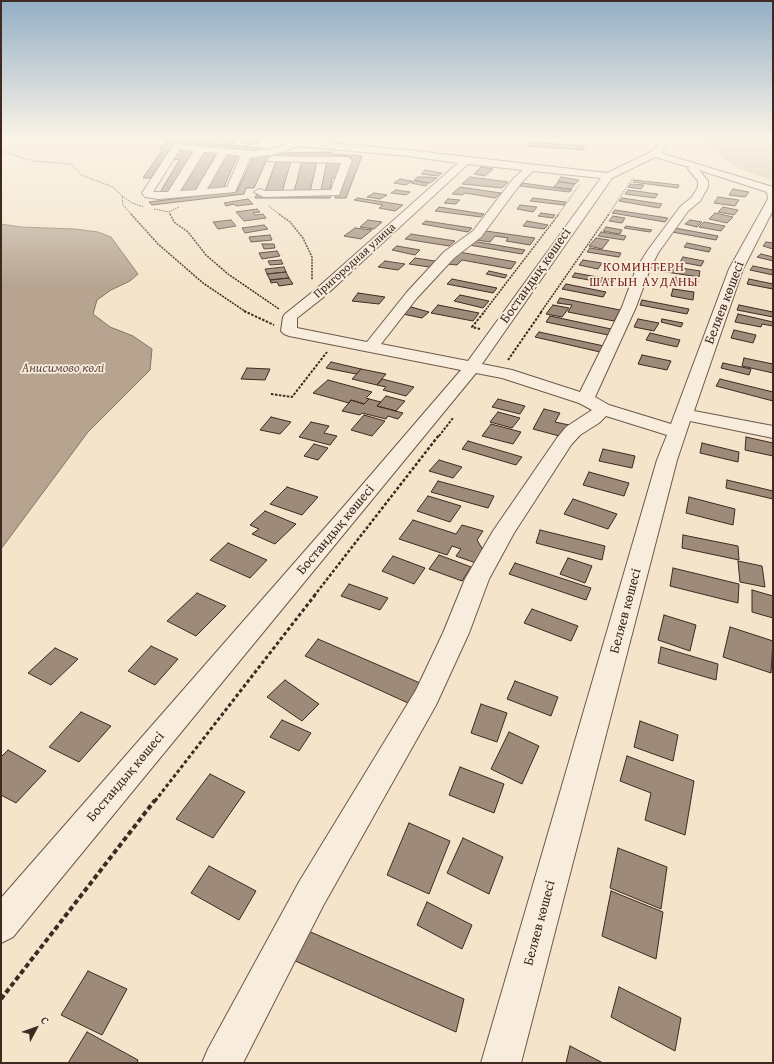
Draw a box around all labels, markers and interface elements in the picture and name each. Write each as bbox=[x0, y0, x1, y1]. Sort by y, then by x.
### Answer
street label: Пригородная улица bbox=[311, 220, 399, 302]
street label: Бостандық көшесі bbox=[497, 225, 575, 327]
street label: Беляев көшесі bbox=[701, 259, 749, 347]
district label: КОМИНТЕРН ШАҒЫН АУДАНЫ bbox=[589, 260, 699, 291]
water label: Анисимово көлі bbox=[22, 361, 104, 377]
street label: Бостандық көшесі bbox=[293, 481, 379, 579]
street label: Беляев көшесі bbox=[607, 567, 645, 655]
street label: Бостандық көшесі bbox=[83, 728, 169, 826]
street label: Беляев көшесі bbox=[521, 879, 559, 967]
north arrow bbox=[16, 1008, 56, 1048]
text: С bbox=[37, 1013, 53, 1028]

